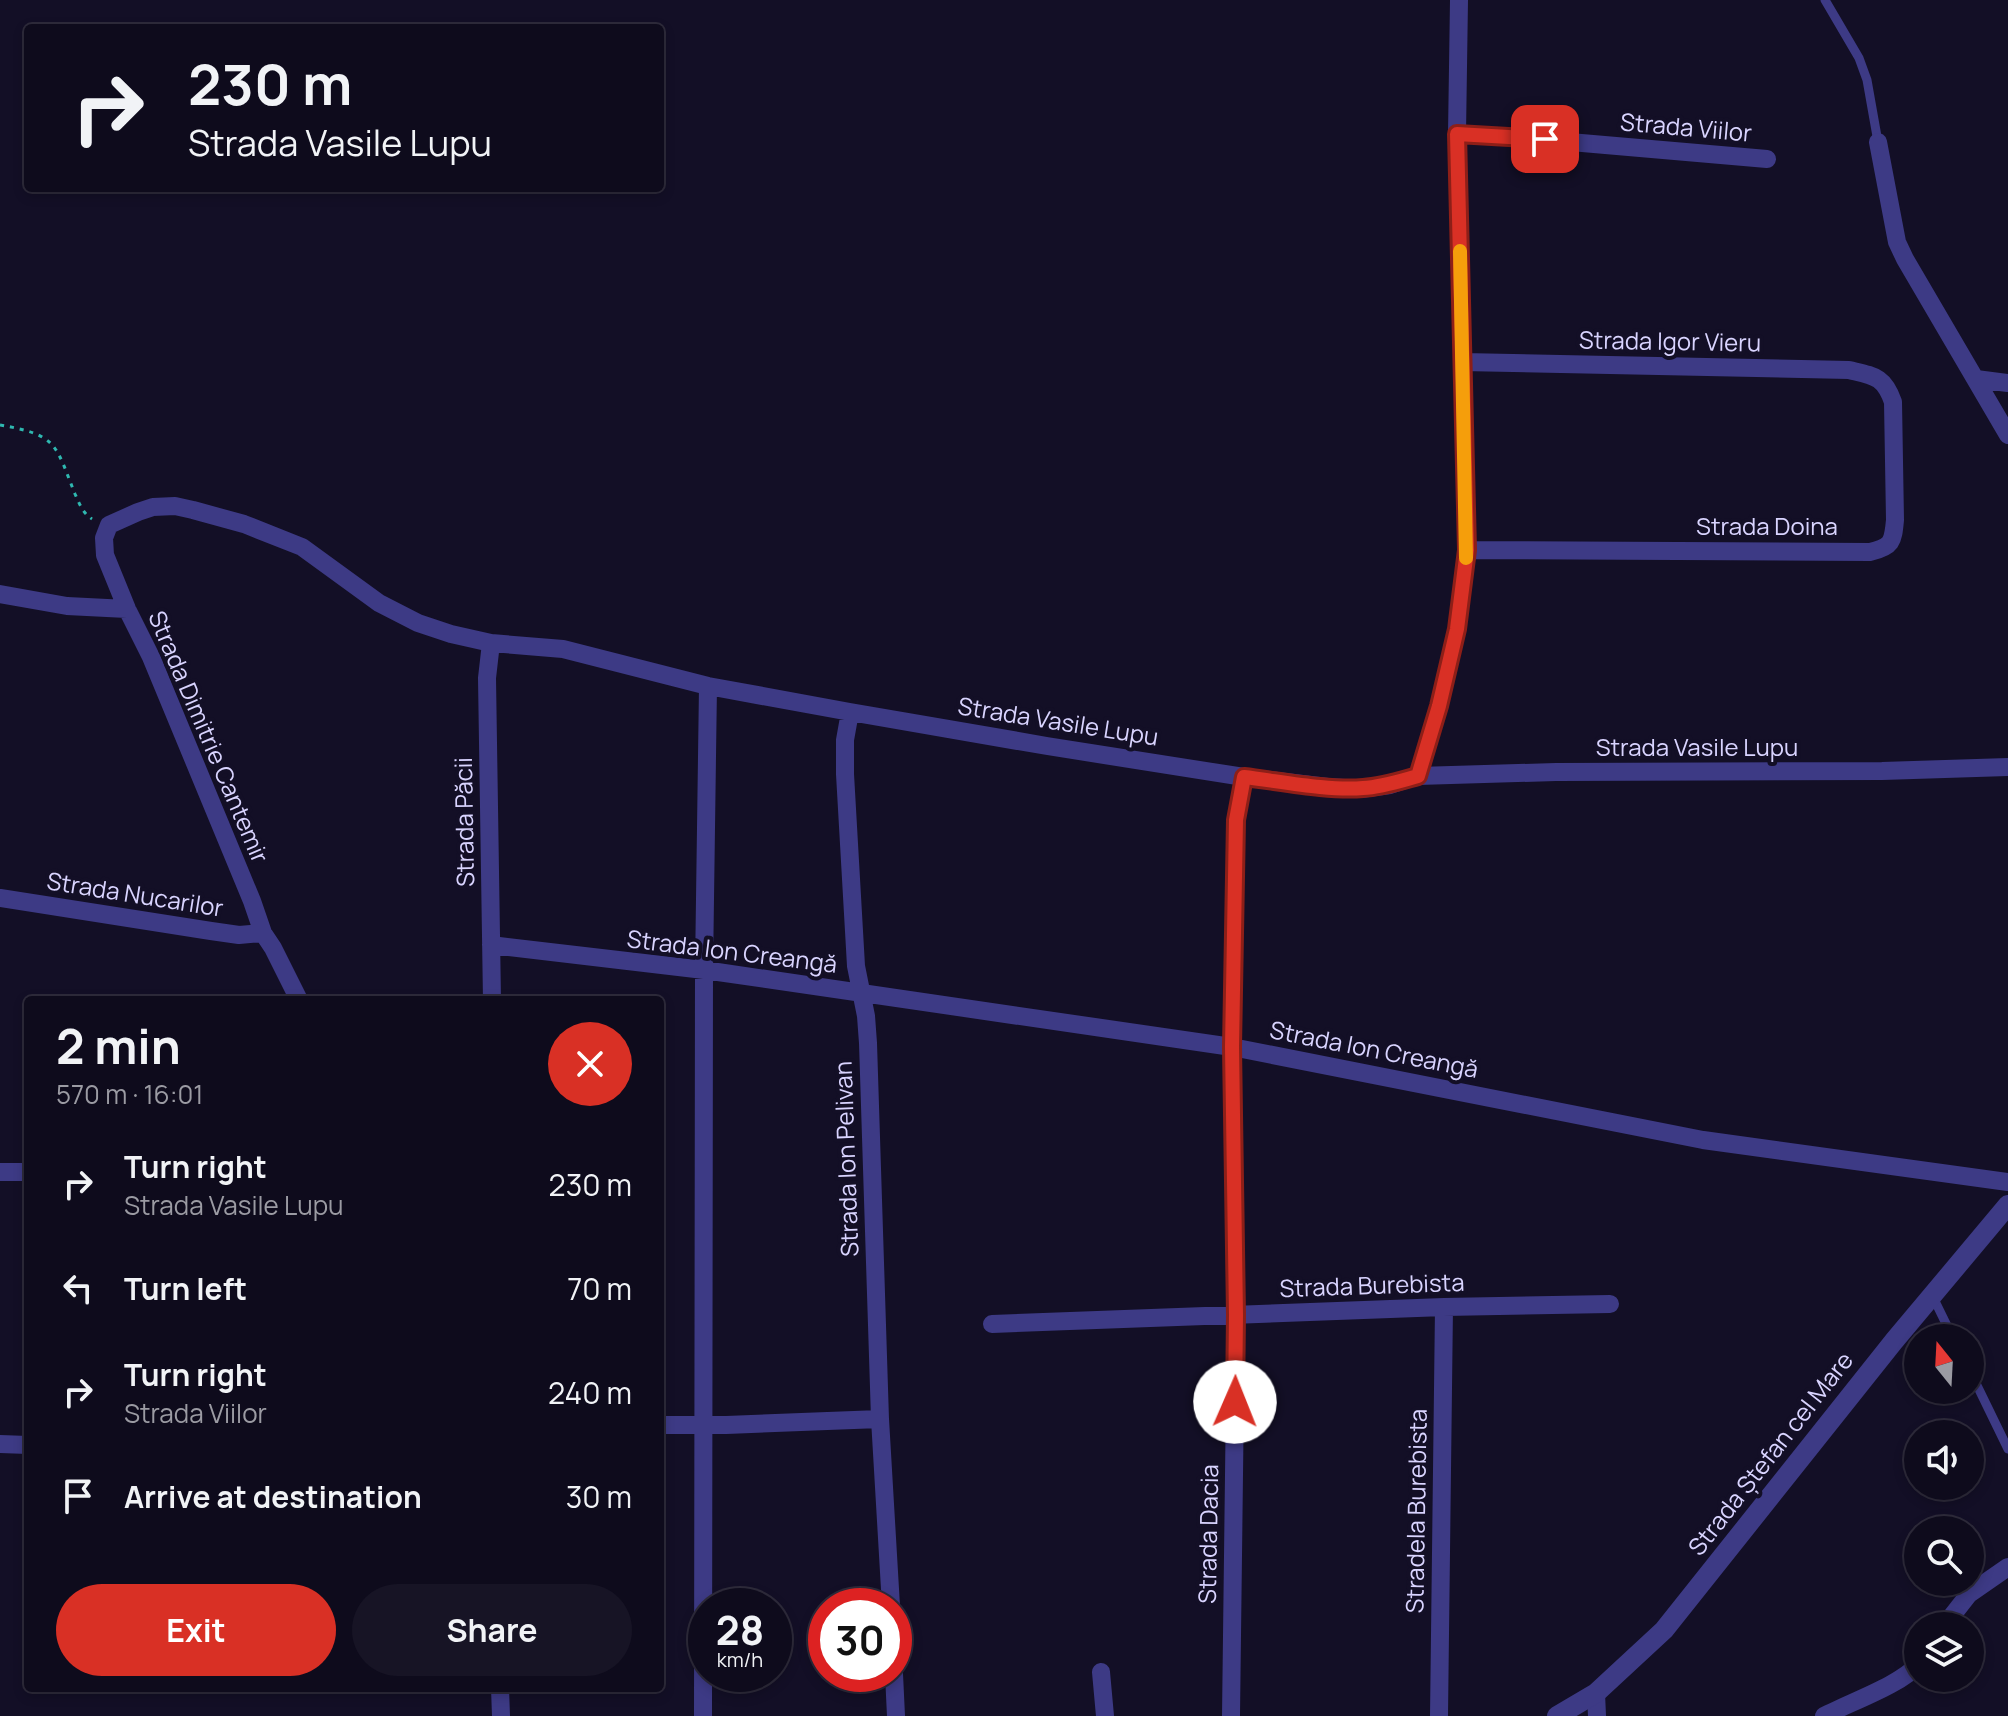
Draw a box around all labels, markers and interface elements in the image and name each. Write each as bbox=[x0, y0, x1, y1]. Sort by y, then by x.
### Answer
text: 230 m bbox=[188, 45, 352, 122]
icon: right bbox=[56, 56, 160, 160]
street label: Strada Viilor bbox=[1619, 104, 1754, 149]
pin bbox=[1511, 105, 1579, 173]
icon: arrive bbox=[1523, 117, 1567, 161]
text: Strada Vasile Lupu bbox=[188, 118, 492, 167]
street label: Strada Igor Vieru bbox=[1579, 322, 1761, 359]
street label: Strada Doina bbox=[1696, 509, 1838, 542]
street label: Strada Dimitrie Cantemir bbox=[141, 605, 278, 868]
street label: Strada Vasile Lupu bbox=[956, 688, 1161, 753]
street label: Strada Vasile Lupu bbox=[1596, 730, 1798, 763]
street label: Strada Păcii bbox=[446, 757, 481, 887]
street label: Strada Nucarilor bbox=[45, 863, 226, 924]
street label: Strada Ion Creangă bbox=[625, 921, 839, 980]
street label: Strada Ion Creangă bbox=[1267, 1012, 1481, 1085]
text: 2 min bbox=[56, 1013, 181, 1078]
button: close bbox=[548, 1022, 632, 1106]
street label: Strada Ion Pelivan bbox=[826, 1061, 865, 1257]
text: 570 m · 16:01 bbox=[56, 1076, 204, 1112]
text: Turn right bbox=[124, 1146, 267, 1187]
icon: right bbox=[56, 1162, 100, 1206]
text: 230 m bbox=[549, 1164, 632, 1205]
text: Strada Vasile Lupu bbox=[124, 1187, 344, 1223]
street label: Strada Burebista bbox=[1279, 1265, 1465, 1304]
icon: left bbox=[56, 1266, 100, 1310]
text: Turn left bbox=[124, 1268, 247, 1309]
text: 70 m bbox=[567, 1268, 632, 1309]
north arrow bbox=[1904, 1324, 1984, 1404]
map controls bbox=[1904, 1324, 1984, 1692]
street label: Strada Ștefan cel Mare bbox=[1680, 1344, 1860, 1562]
text: Turn right bbox=[124, 1354, 267, 1395]
position arrow bbox=[1193, 1360, 1277, 1444]
icon: right bbox=[56, 1370, 100, 1414]
text: 240 m bbox=[548, 1372, 632, 1413]
text: Strada Viilor bbox=[124, 1395, 267, 1431]
street label: Stradela Burebista bbox=[1397, 1408, 1434, 1614]
button: sound bbox=[1904, 1420, 1984, 1500]
street label: Strada Dacia bbox=[1190, 1464, 1225, 1604]
icon: arrive bbox=[56, 1474, 100, 1518]
text: Arrive at destination bbox=[124, 1476, 422, 1517]
text: 30 m bbox=[566, 1476, 632, 1517]
button: search bbox=[1904, 1516, 1984, 1596]
button: Exit bbox=[56, 1584, 336, 1676]
button: Share bbox=[352, 1584, 632, 1676]
speed limit sign: 30 bbox=[808, 1588, 912, 1692]
text: 28 bbox=[716, 1602, 764, 1657]
button: layers bbox=[1904, 1612, 1984, 1692]
text: km/h bbox=[717, 1646, 763, 1673]

